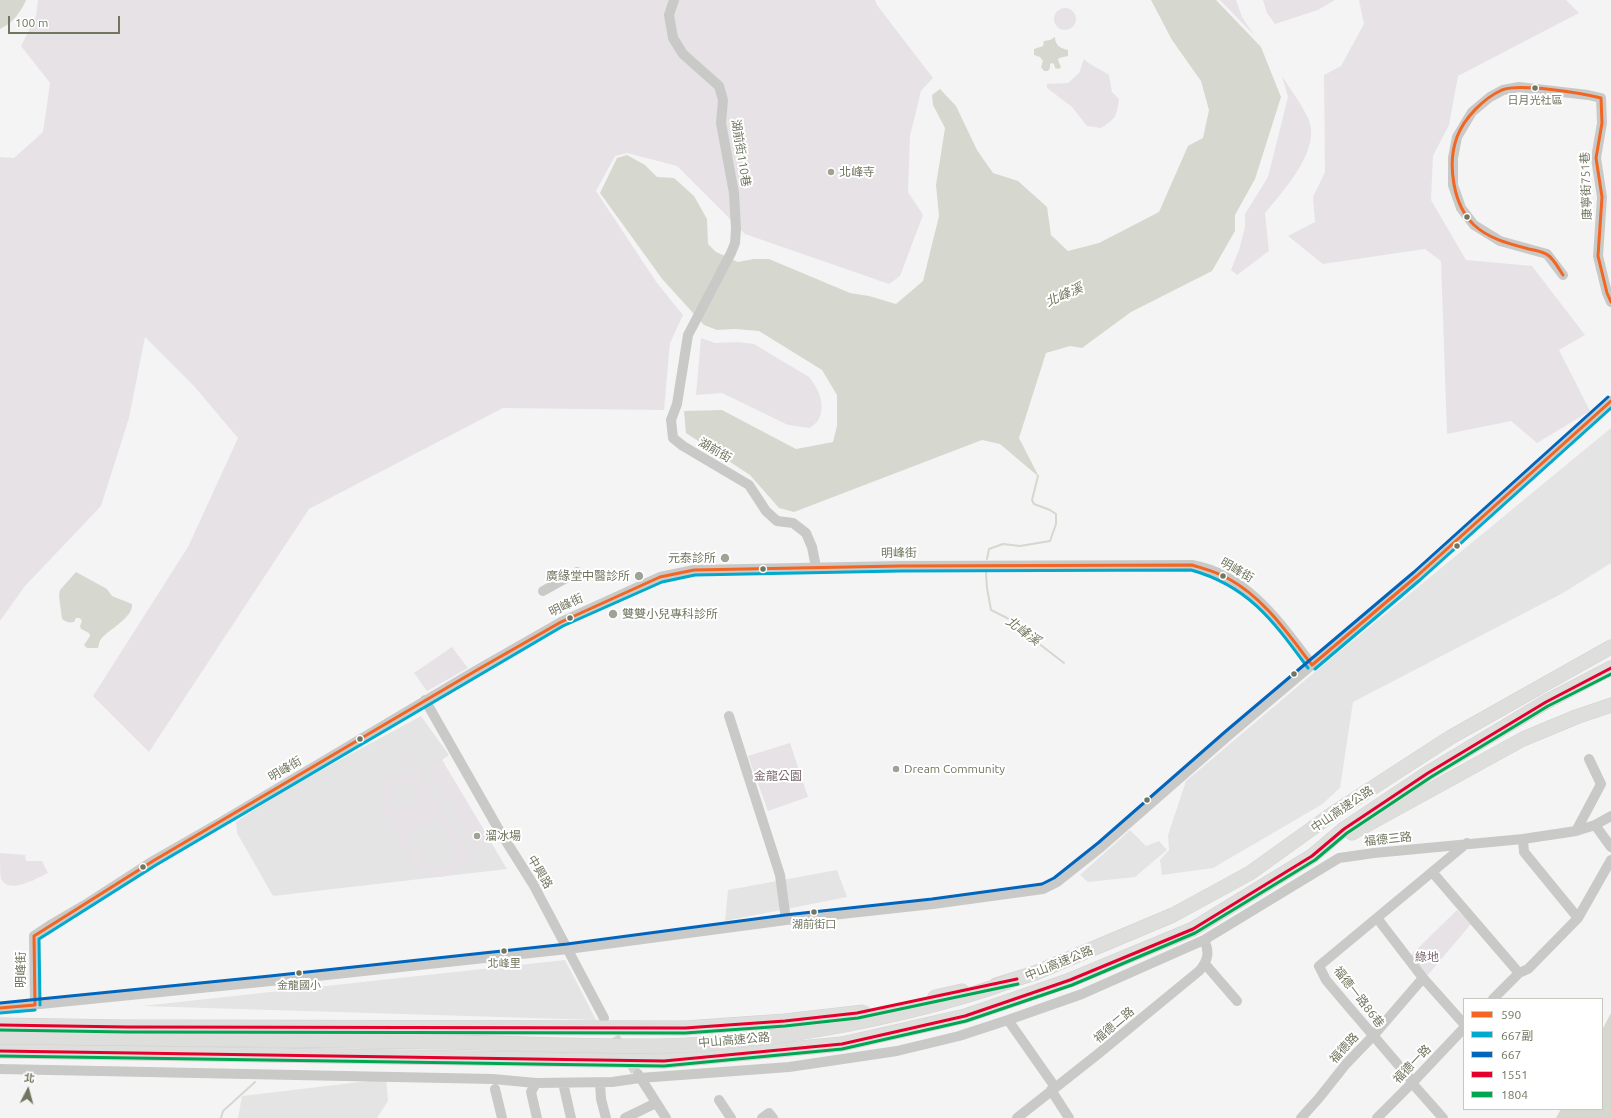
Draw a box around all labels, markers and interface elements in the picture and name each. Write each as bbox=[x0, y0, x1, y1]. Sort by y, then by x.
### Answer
scale bar bbox=[10, 8, 122, 34]
text: 100 m bbox=[15, 16, 48, 29]
marker: 日月光社區 bbox=[1530, 83, 1540, 93]
place label: 日月光社區 bbox=[1508, 93, 1562, 107]
street label: 湖前街110巷 bbox=[729, 118, 753, 188]
street label: 康寧街751巷 bbox=[1578, 152, 1594, 220]
place label: 北峰寺 bbox=[839, 165, 875, 179]
marker: 北峰寺 bbox=[826, 167, 836, 177]
unlabelled marker bbox=[1462, 212, 1472, 222]
water label: 北峰溪 bbox=[1043, 280, 1085, 310]
street label: 湖前街 bbox=[696, 435, 734, 465]
unlabelled marker bbox=[1452, 541, 1462, 551]
street label: 明峰街 bbox=[881, 545, 917, 561]
place label: 元泰診所 bbox=[668, 551, 716, 565]
marker: 元泰診所 bbox=[719, 552, 731, 564]
street label: 明峰街 bbox=[1218, 555, 1256, 585]
unlabelled marker bbox=[758, 564, 768, 574]
place label: 廣緣堂中醫診所 bbox=[546, 569, 630, 583]
marker: 廣緣堂中醫診所 bbox=[633, 570, 645, 582]
unlabelled marker bbox=[1218, 571, 1228, 581]
street label: 明峰街 bbox=[547, 591, 585, 619]
place label: 雙雙小兒專科診所 bbox=[622, 607, 718, 621]
marker: 雙雙小兒專科診所 bbox=[607, 608, 619, 620]
unlabelled marker bbox=[565, 613, 575, 623]
water label: 北峰溪 bbox=[1003, 613, 1043, 649]
unlabelled marker bbox=[1289, 669, 1299, 679]
unlabelled marker bbox=[355, 734, 365, 744]
street label: 明峰街 bbox=[266, 754, 304, 784]
place label: Dream Community bbox=[904, 762, 1005, 776]
marker: Dream Community bbox=[891, 764, 901, 774]
park label: 金龍公園 bbox=[754, 769, 802, 783]
street label: 中山高速公路 bbox=[1308, 783, 1376, 835]
unlabelled marker bbox=[1142, 795, 1152, 805]
place label: 溜冰場 bbox=[485, 829, 521, 843]
street label: 福德三路 bbox=[1363, 829, 1413, 849]
marker: 溜冰場 bbox=[472, 831, 482, 841]
street label: 中興路 bbox=[525, 853, 555, 891]
unlabelled marker bbox=[138, 862, 148, 872]
marker: 湖前街口 bbox=[809, 907, 819, 917]
place label: 湖前街口 bbox=[792, 917, 836, 931]
street label: 中山高速公路 bbox=[1023, 943, 1095, 983]
marker: 北峰里 bbox=[499, 946, 509, 956]
park label: 綠地 bbox=[1415, 950, 1439, 964]
street label: 明峰街 bbox=[14, 952, 28, 988]
place label: 北峰里 bbox=[488, 956, 520, 970]
street label: 福德一路86巷 bbox=[1331, 964, 1387, 1030]
marker: 金龍國小 bbox=[294, 968, 304, 978]
place label: 金龍國小 bbox=[277, 978, 321, 992]
legend bbox=[1463, 998, 1603, 1110]
street label: 福德二路 bbox=[1091, 1004, 1137, 1046]
text: 590 bbox=[1501, 1008, 1521, 1021]
text: 667副 bbox=[1501, 1029, 1533, 1042]
street label: 中山高速公路 bbox=[698, 1030, 770, 1050]
street label: 福德路 bbox=[1326, 1030, 1362, 1066]
street label: 福德一路 bbox=[1390, 1042, 1434, 1086]
text: 667 bbox=[1501, 1048, 1521, 1061]
text: 1551 bbox=[1501, 1068, 1528, 1081]
north arrow bbox=[8, 1070, 48, 1110]
text: 北 bbox=[23, 1072, 35, 1085]
text: 1804 bbox=[1501, 1088, 1528, 1101]

